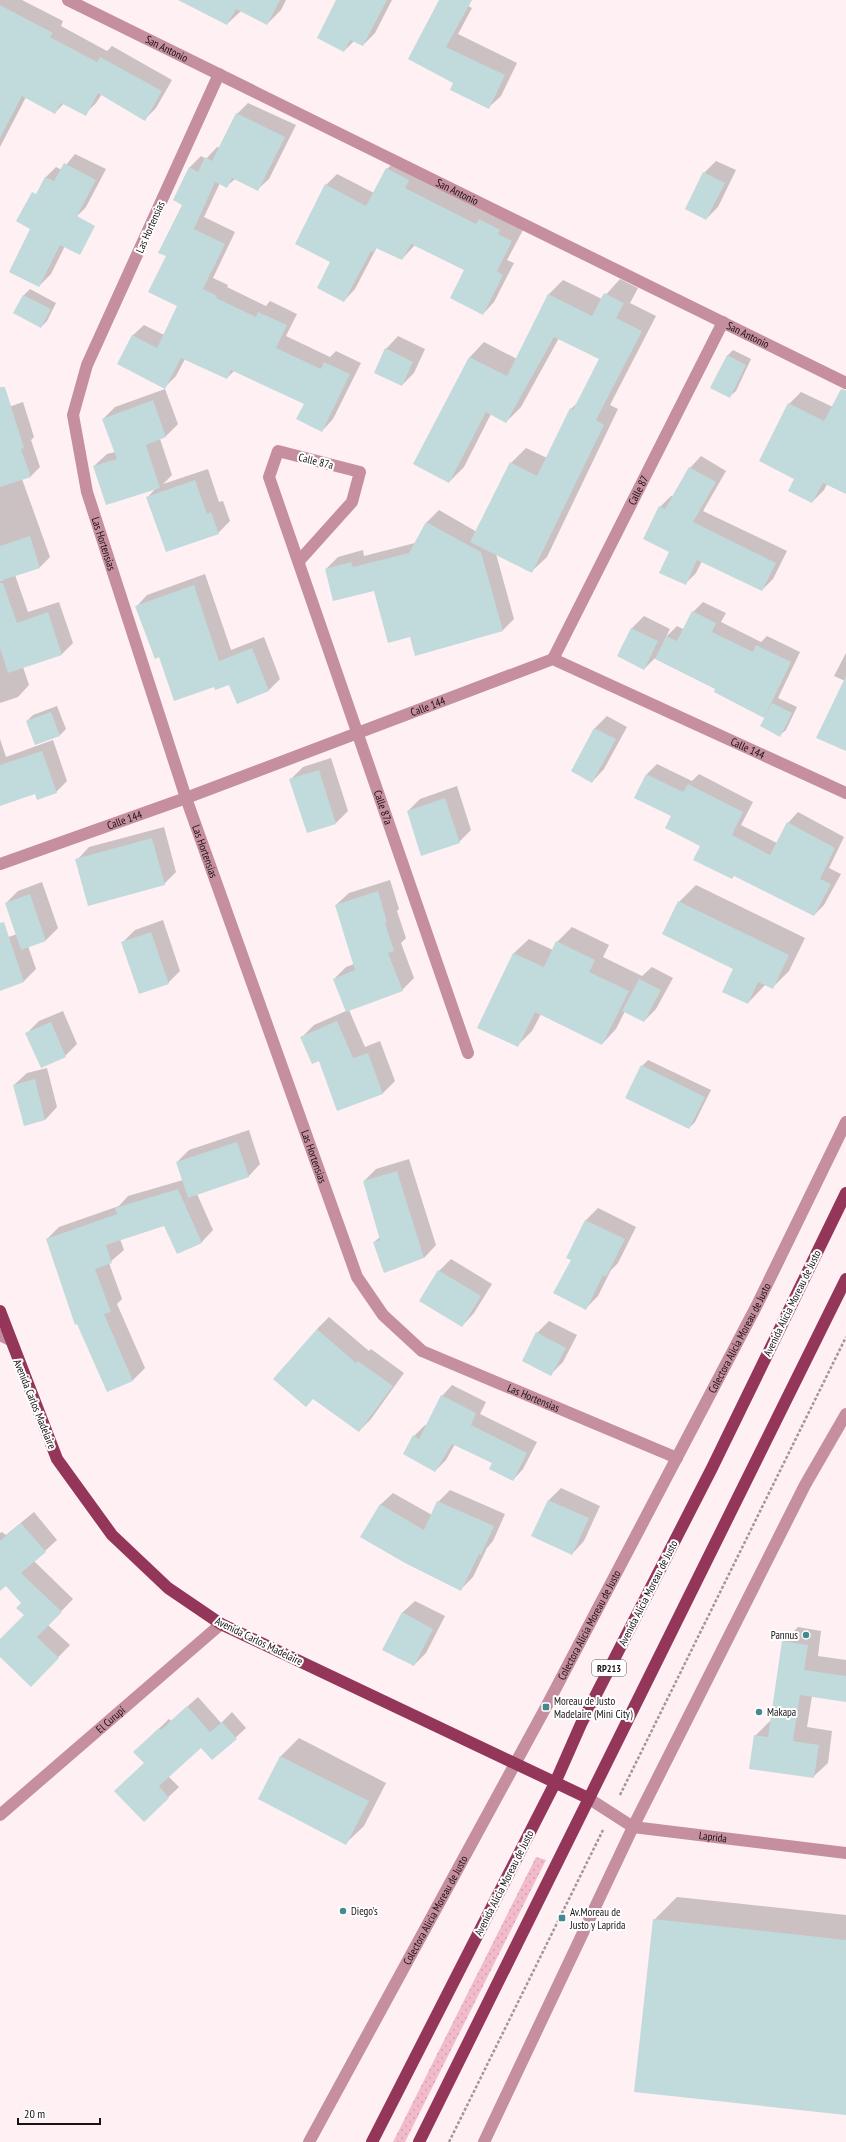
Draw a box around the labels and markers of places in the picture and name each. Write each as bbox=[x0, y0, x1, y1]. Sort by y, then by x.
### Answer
place label: Pannus bbox=[771, 1628, 798, 1642]
marker: Pannus bbox=[801, 1630, 811, 1640]
place label: Moreau de Justo Madelaire (Mini City) bbox=[554, 1694, 633, 1721]
marker: Moreau de Justo Madelaire (Mini City) bbox=[541, 1702, 551, 1712]
place label: Makapa bbox=[767, 1705, 796, 1719]
marker: Makapa bbox=[754, 1707, 764, 1717]
place label: Diego's bbox=[351, 1904, 378, 1918]
place label: Av.Moreau de Justo y Laprida bbox=[569, 1905, 625, 1932]
marker: Diego's bbox=[338, 1906, 348, 1916]
marker: Av.Moreau de Justo y Laprida bbox=[557, 1913, 567, 1923]

